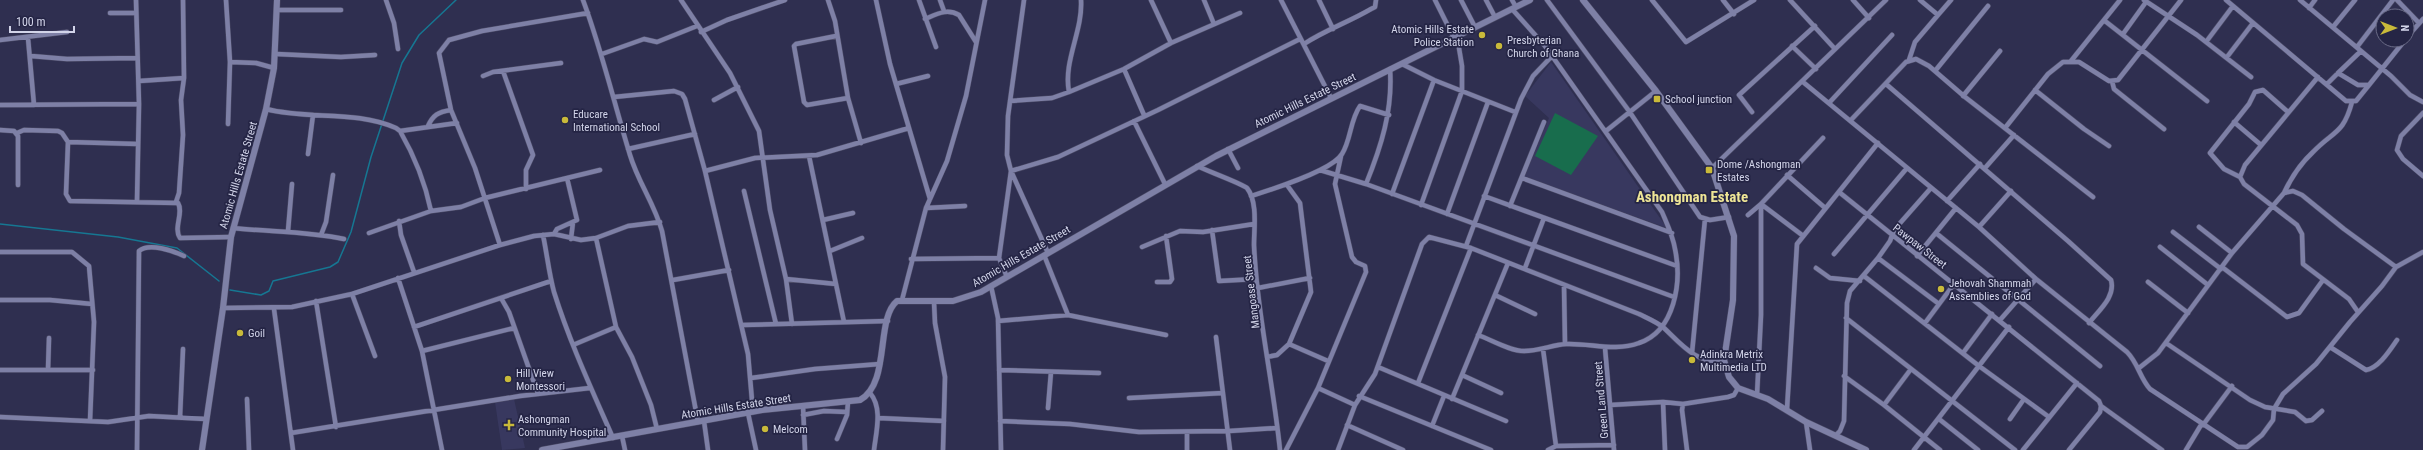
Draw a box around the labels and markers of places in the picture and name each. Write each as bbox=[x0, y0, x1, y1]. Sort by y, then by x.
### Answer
place label: Atomic Hills Estate Police Station bbox=[1391, 23, 1474, 49]
marker: Atomic Hills Estate Police Station bbox=[1477, 30, 1487, 40]
place label: Presbyterian Church of Ghana bbox=[1507, 34, 1579, 60]
marker: Presbyterian Church of Ghana bbox=[1494, 41, 1504, 51]
place label: School junction bbox=[1665, 93, 1732, 106]
marker: School junction bbox=[1652, 94, 1662, 104]
place label: Educare International School bbox=[573, 108, 660, 134]
marker: Educare International School bbox=[560, 115, 570, 125]
place label: Dome /Ashongman Estates bbox=[1717, 158, 1801, 184]
marker: Dome /Ashongman Estates bbox=[1704, 165, 1714, 175]
place label: Jehovah Shammah Assemblies of God bbox=[1949, 277, 2031, 303]
marker: Jehovah Shammah Assemblies of God bbox=[1936, 284, 1946, 294]
place label: Goil bbox=[248, 327, 265, 340]
marker: Goil bbox=[235, 328, 245, 338]
place label: Adinkra Metrix Multimedia LTD bbox=[1700, 348, 1767, 374]
marker: Adinkra Metrix Multimedia LTD bbox=[1687, 355, 1697, 365]
place label: Hill View Montessori bbox=[516, 367, 565, 393]
marker: Hill View Montessori bbox=[503, 374, 513, 384]
place label: Ashongman Community Hospital bbox=[518, 413, 606, 439]
marker: Ashongman Community Hospital bbox=[503, 419, 515, 431]
place label: Melcom bbox=[773, 423, 808, 436]
marker: Melcom bbox=[760, 424, 770, 434]

